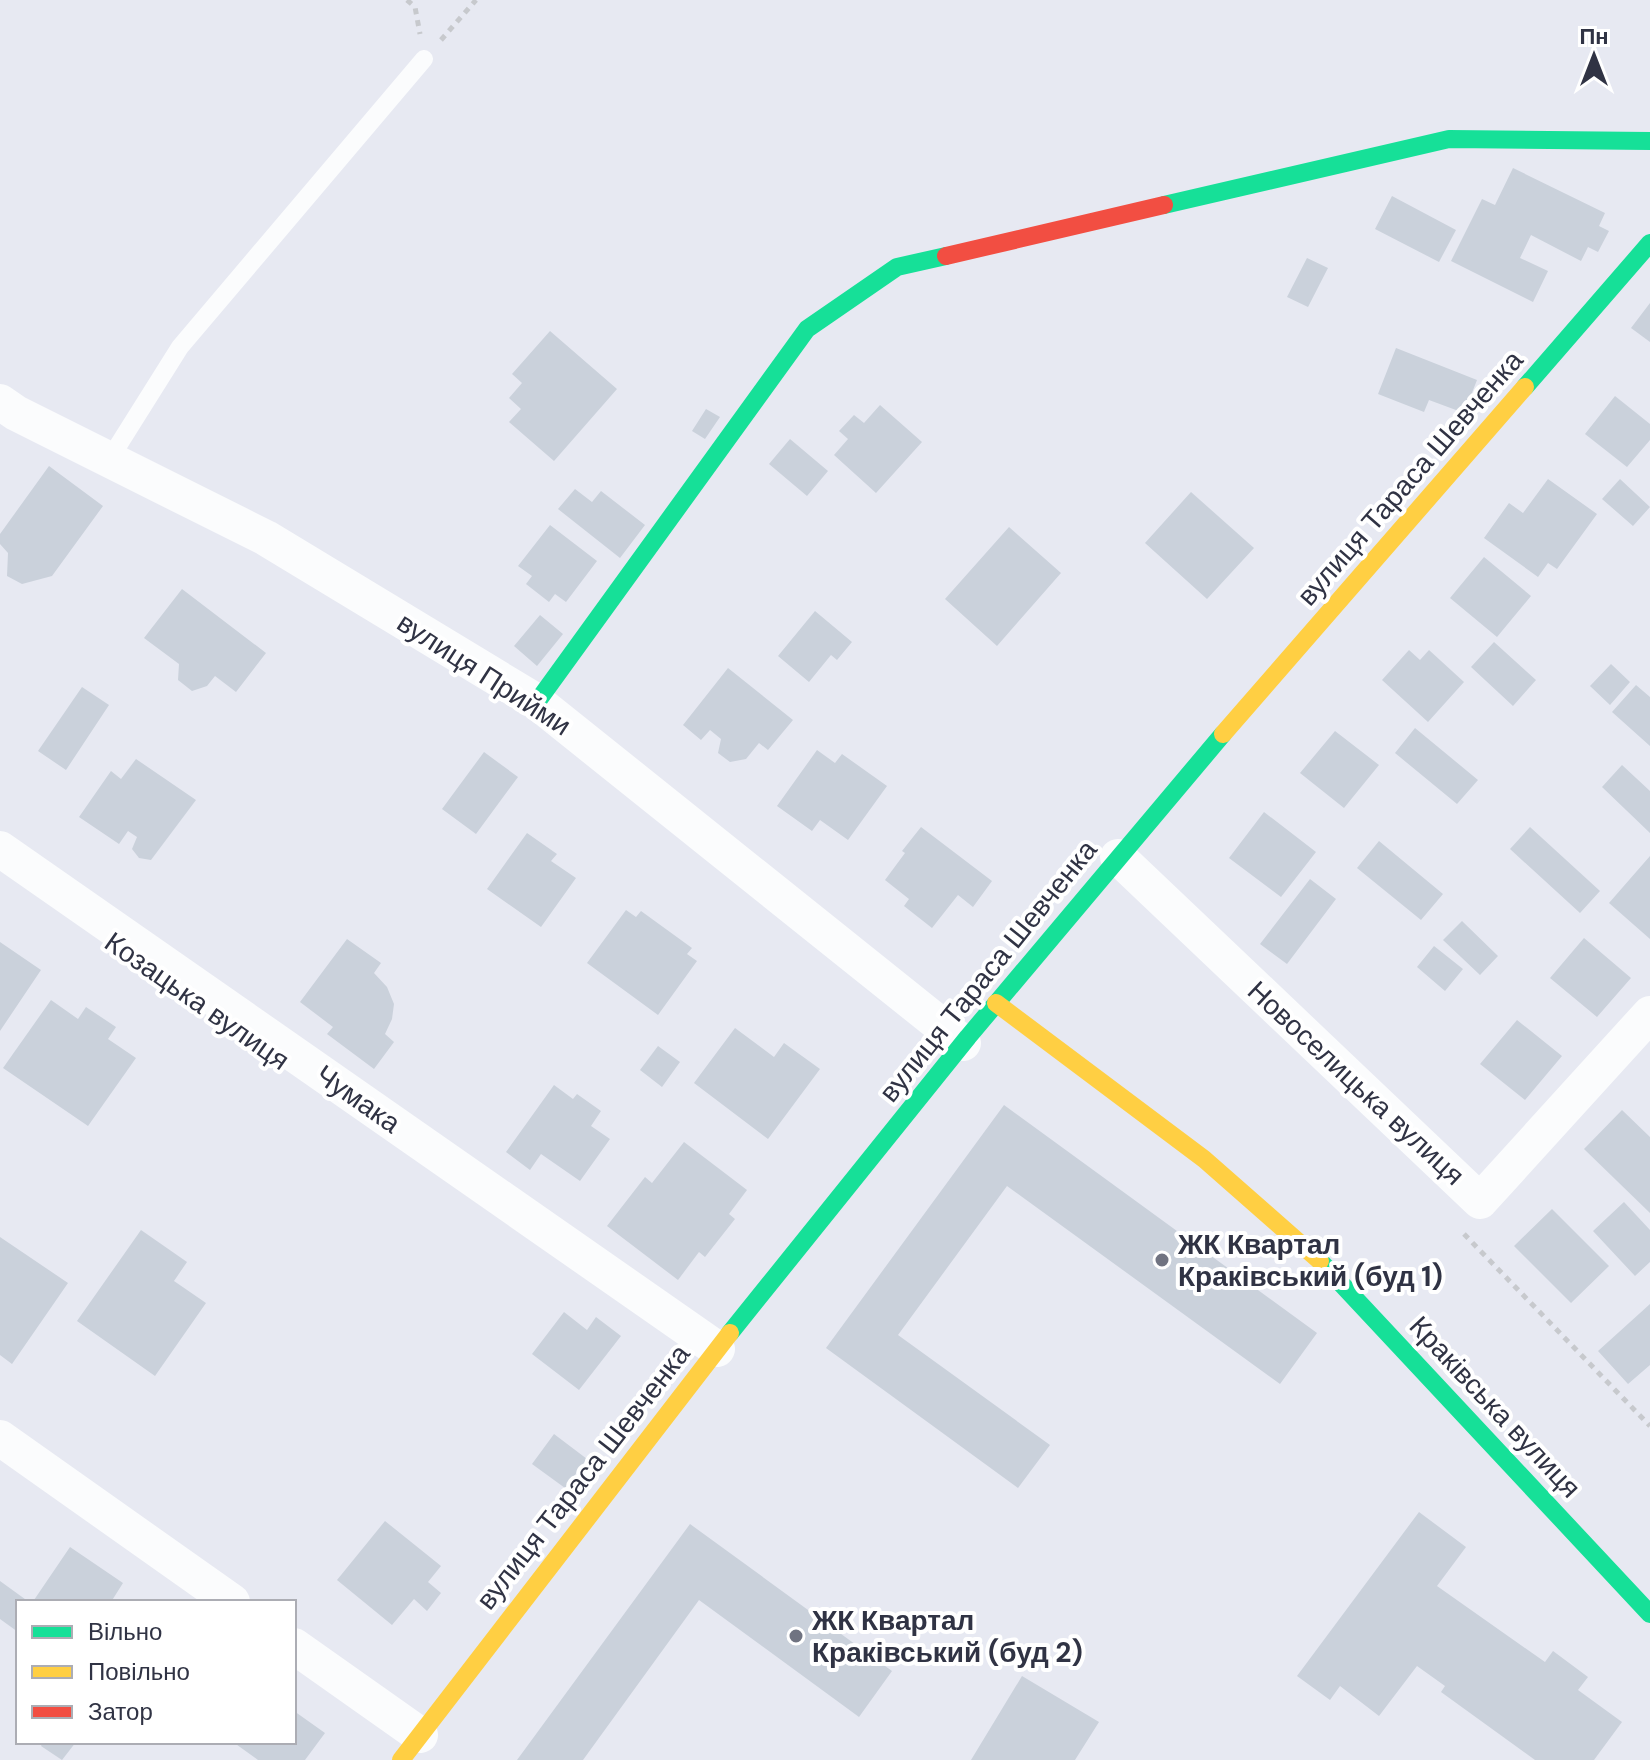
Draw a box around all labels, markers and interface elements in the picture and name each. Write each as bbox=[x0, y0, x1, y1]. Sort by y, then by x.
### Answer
north arrow bbox=[1554, 16, 1634, 96]
text: Пн bbox=[1579, 22, 1609, 51]
street label: вулиця Тараса Шевченка bbox=[1289, 342, 1531, 613]
street label: вулиця Прийми bbox=[390, 604, 578, 744]
street label: вулиця Тараса Шевченка bbox=[871, 832, 1105, 1110]
street label: Козацька вулиця bbox=[97, 924, 297, 1078]
street label: Новоселицька вулиця bbox=[1240, 973, 1472, 1193]
street label: Чумака bbox=[308, 1056, 408, 1142]
place label: ЖК Квартал Краківський (буд 1) bbox=[1177, 1226, 1443, 1295]
marker: ЖК Квартал Краківський (буд 1) bbox=[1153, 1251, 1171, 1269]
street label: Краківська вулиця bbox=[1401, 1308, 1589, 1506]
street label: вулиця Тараса Шевченка bbox=[468, 1337, 698, 1617]
legend bbox=[16, 1600, 296, 1744]
place label: ЖК Квартал Краківський (буд 2) bbox=[811, 1602, 1083, 1671]
text: Вільно bbox=[88, 1616, 162, 1647]
marker: ЖК Квартал Краківський (буд 2) bbox=[787, 1627, 805, 1645]
text: Повільно bbox=[88, 1656, 190, 1687]
text: Затор bbox=[88, 1696, 153, 1727]

